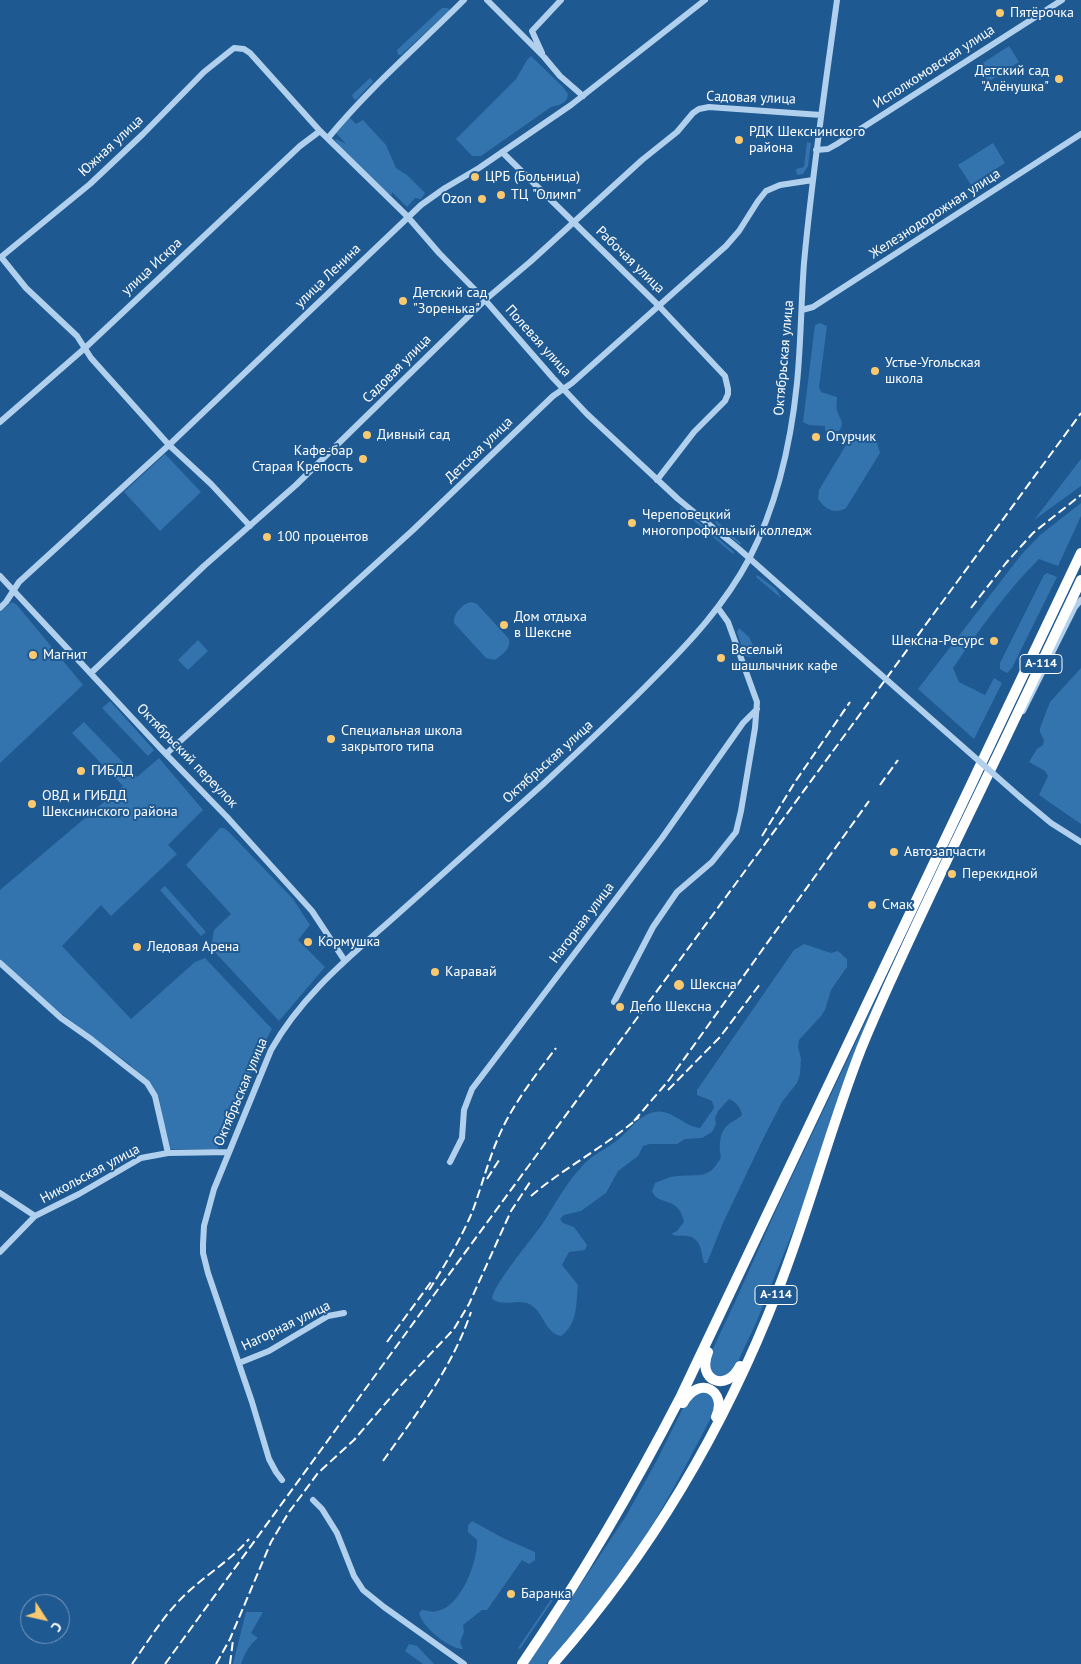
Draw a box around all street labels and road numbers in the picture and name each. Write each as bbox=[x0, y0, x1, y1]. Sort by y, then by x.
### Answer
street label: Исполкомовская улица bbox=[870, 21, 998, 113]
street label: Садовая улица bbox=[706, 88, 796, 108]
street label: Южная улица bbox=[75, 112, 147, 180]
street label: Железнодорожная улица bbox=[866, 165, 1004, 263]
street label: Рабочая улица bbox=[592, 223, 668, 297]
street label: улица Искра bbox=[118, 235, 186, 299]
street label: улица Ленина bbox=[292, 240, 364, 312]
street label: Октябрьская улица bbox=[771, 300, 797, 416]
street label: Полевая улица bbox=[501, 302, 575, 380]
street label: Садовая улица bbox=[359, 331, 435, 407]
street label: Детская улица bbox=[442, 414, 516, 486]
road number: А-114 bbox=[1020, 654, 1062, 674]
street label: Октябрьский переулок bbox=[133, 700, 241, 812]
street label: Октябрьская улица bbox=[499, 717, 597, 807]
street label: Нагорная улица bbox=[546, 879, 618, 967]
street label: Октябрьская улица bbox=[211, 1035, 271, 1149]
street label: Никольская улица bbox=[37, 1141, 143, 1207]
road number: А-114 bbox=[755, 1286, 797, 1304]
street label: Нагорная улица bbox=[239, 1297, 333, 1355]

